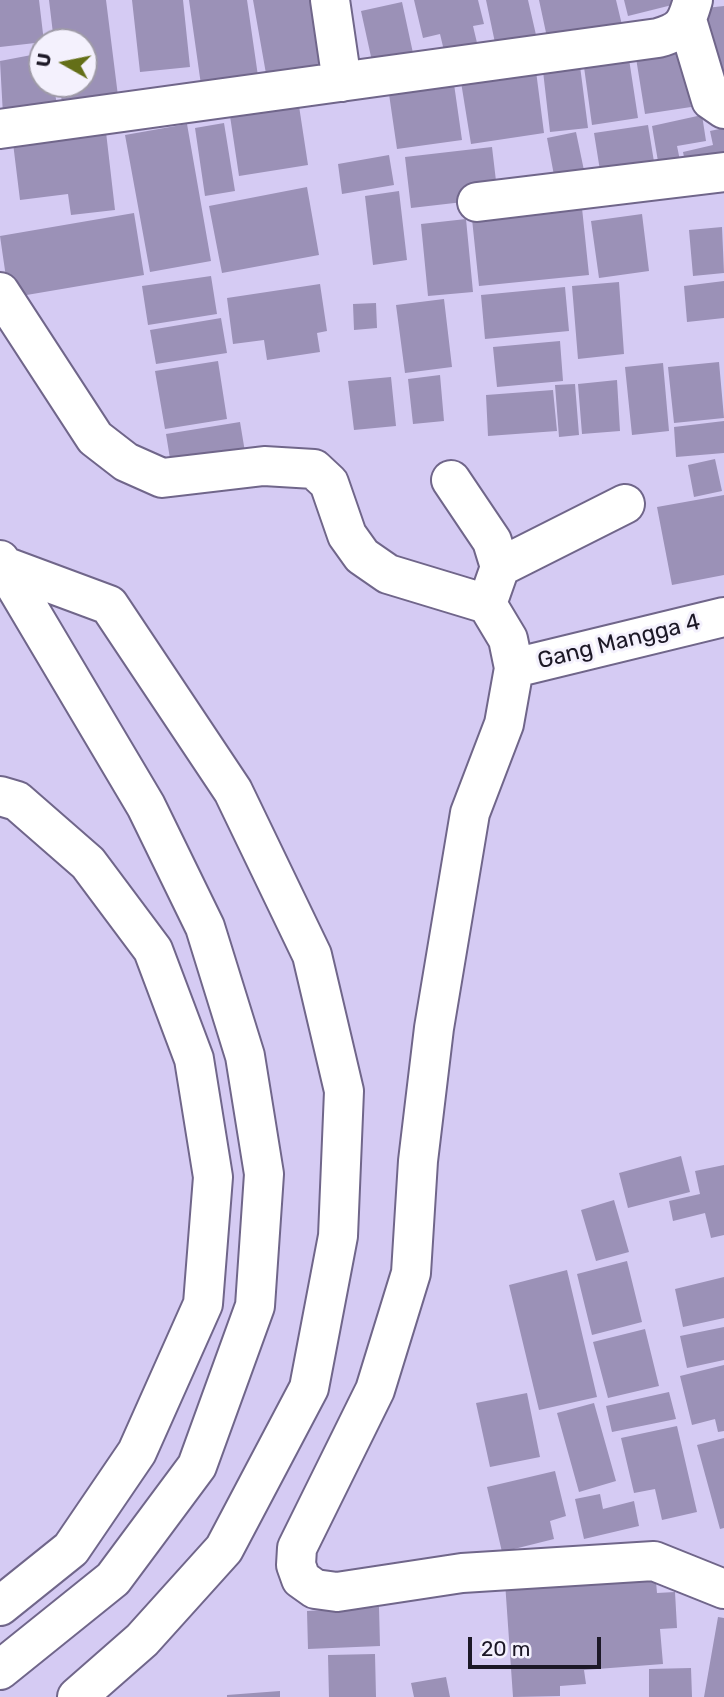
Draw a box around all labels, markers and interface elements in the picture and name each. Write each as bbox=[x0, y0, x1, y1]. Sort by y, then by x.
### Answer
north arrow bbox=[28, 28, 98, 98]
text: U bbox=[31, 51, 56, 69]
street label: Gang Mangga 4 bbox=[535, 608, 703, 676]
scale bar bbox=[472, 1624, 605, 1668]
text: 20 m bbox=[481, 1636, 530, 1661]

